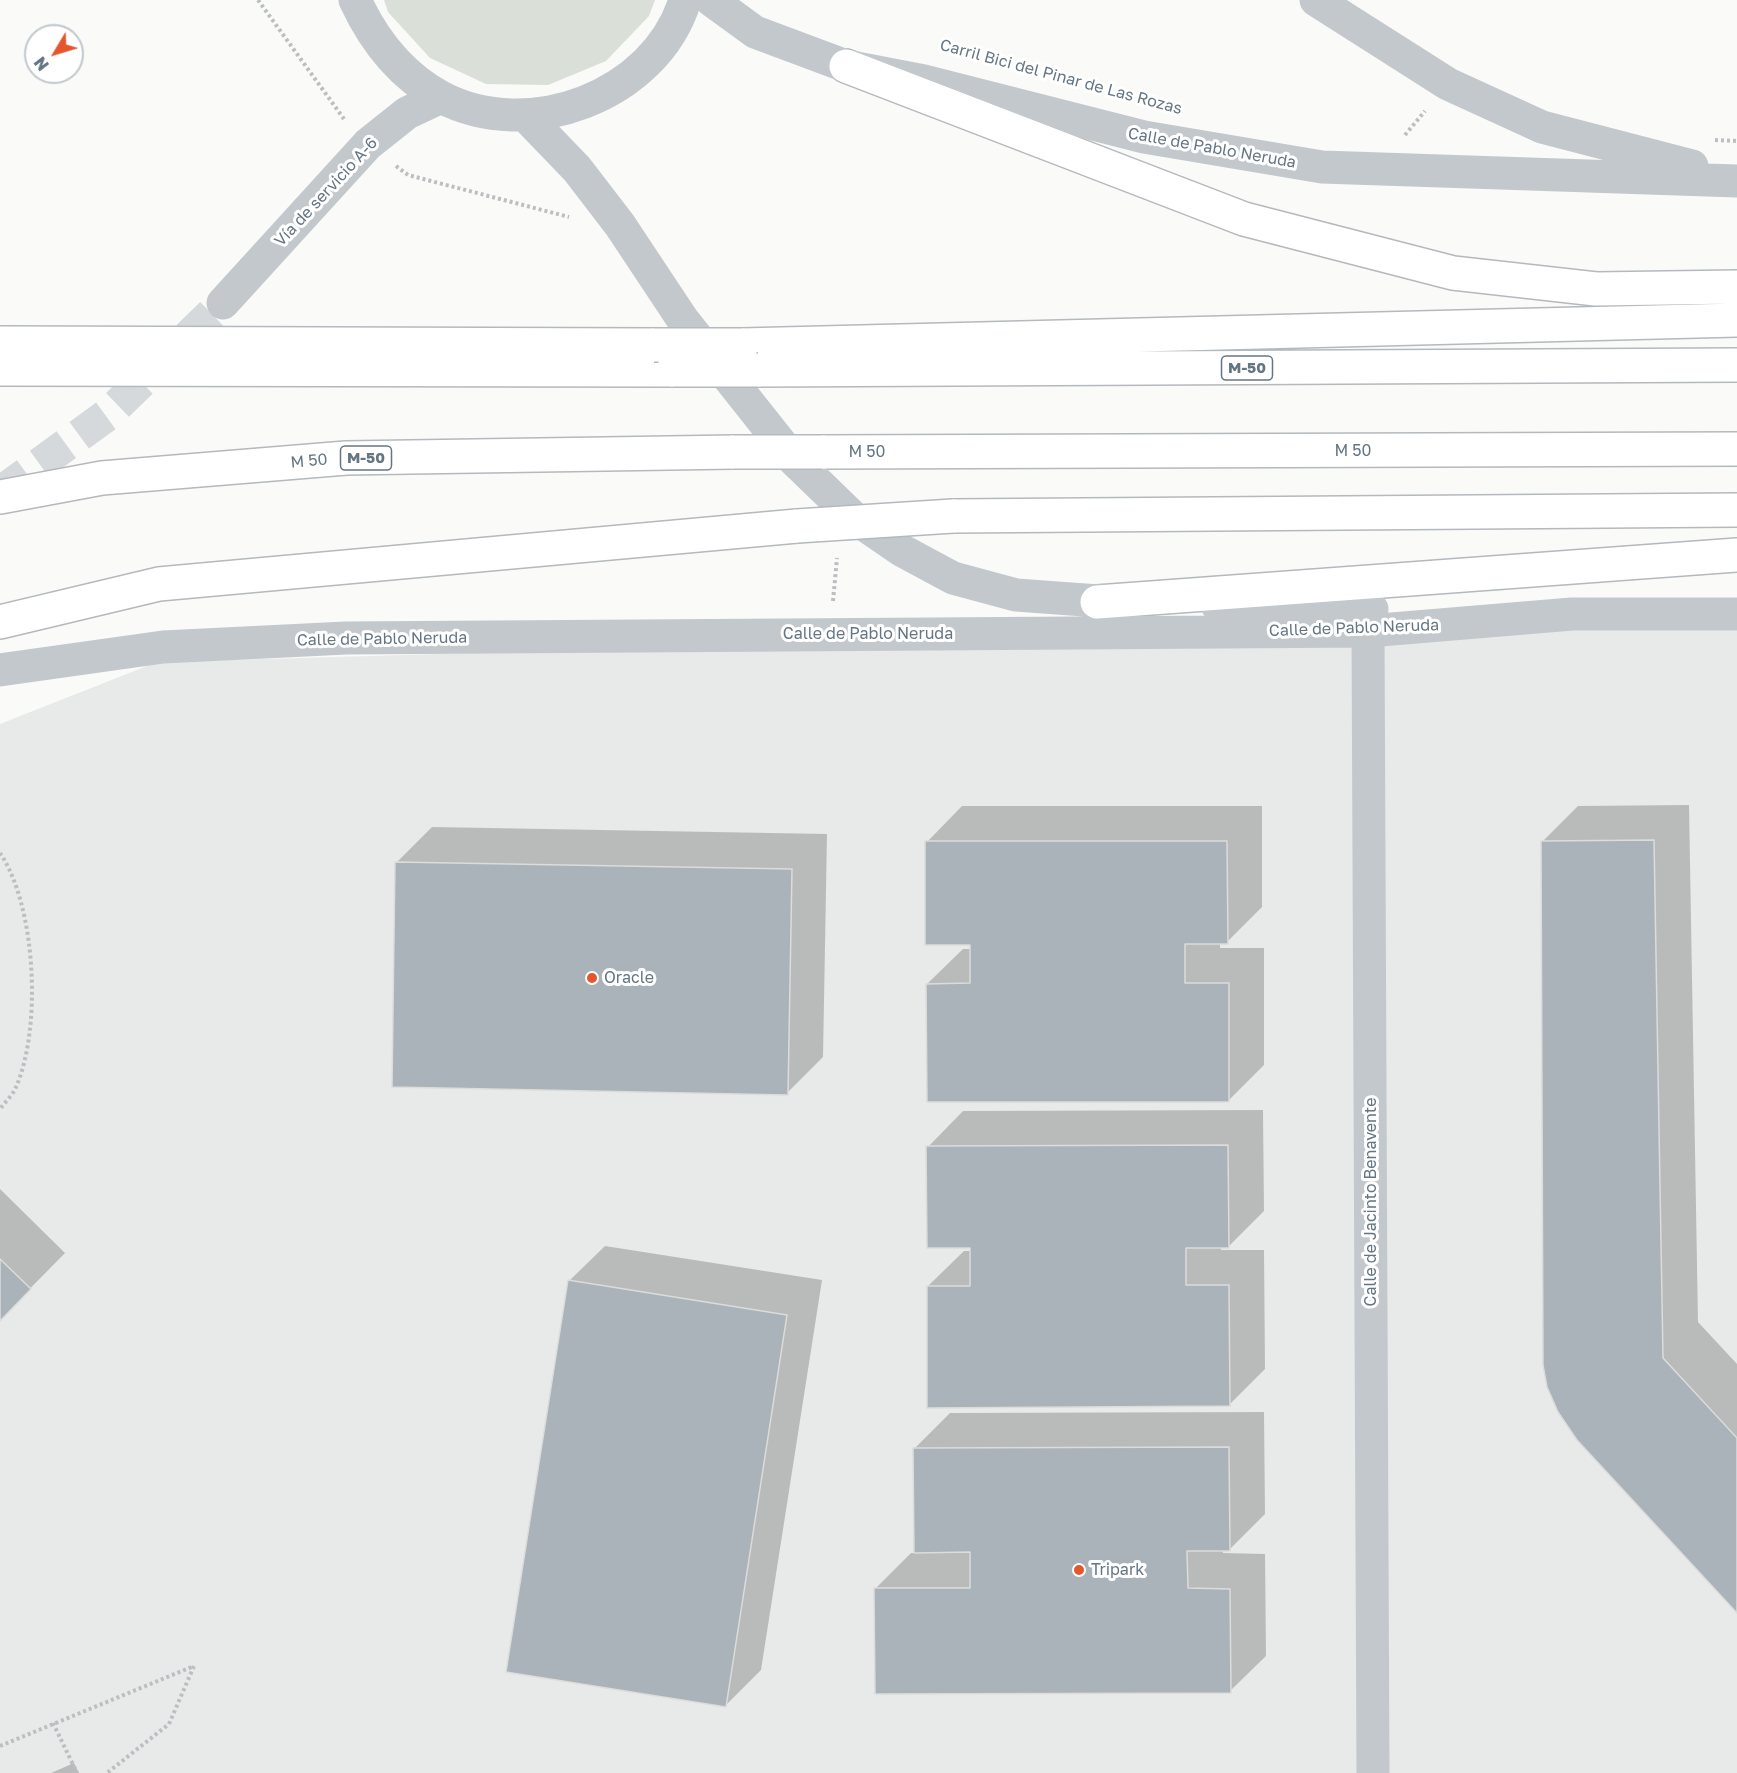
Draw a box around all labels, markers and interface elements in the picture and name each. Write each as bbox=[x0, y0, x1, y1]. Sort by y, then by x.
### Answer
north arrow bbox=[24, 24, 84, 84]
street label: Carril Bici del Pinar de Las Rozas bbox=[938, 35, 1184, 119]
text: N bbox=[30, 53, 53, 75]
street label: Calle de Pablo Neruda bbox=[1126, 124, 1298, 172]
street label: Vía de servicio A-6 bbox=[271, 134, 381, 250]
road number: M-50 bbox=[1222, 356, 1272, 380]
street label: M 50 bbox=[1335, 441, 1371, 461]
street label: M 50 bbox=[849, 442, 885, 462]
road number: M-50 bbox=[340, 446, 392, 470]
street label: M 50 bbox=[290, 450, 328, 472]
street label: Calle de Pablo Neruda bbox=[1269, 615, 1439, 641]
street label: Calle de Pablo Neruda bbox=[783, 624, 953, 644]
street label: Calle de Pablo Neruda bbox=[297, 628, 467, 650]
place label: Oracle bbox=[604, 968, 654, 988]
marker: Oracle bbox=[585, 971, 599, 985]
street label: Calle de Jacinto Benavente bbox=[1361, 1098, 1381, 1306]
place label: Tripark bbox=[1091, 1560, 1144, 1580]
marker: Tripark bbox=[1072, 1563, 1086, 1577]

